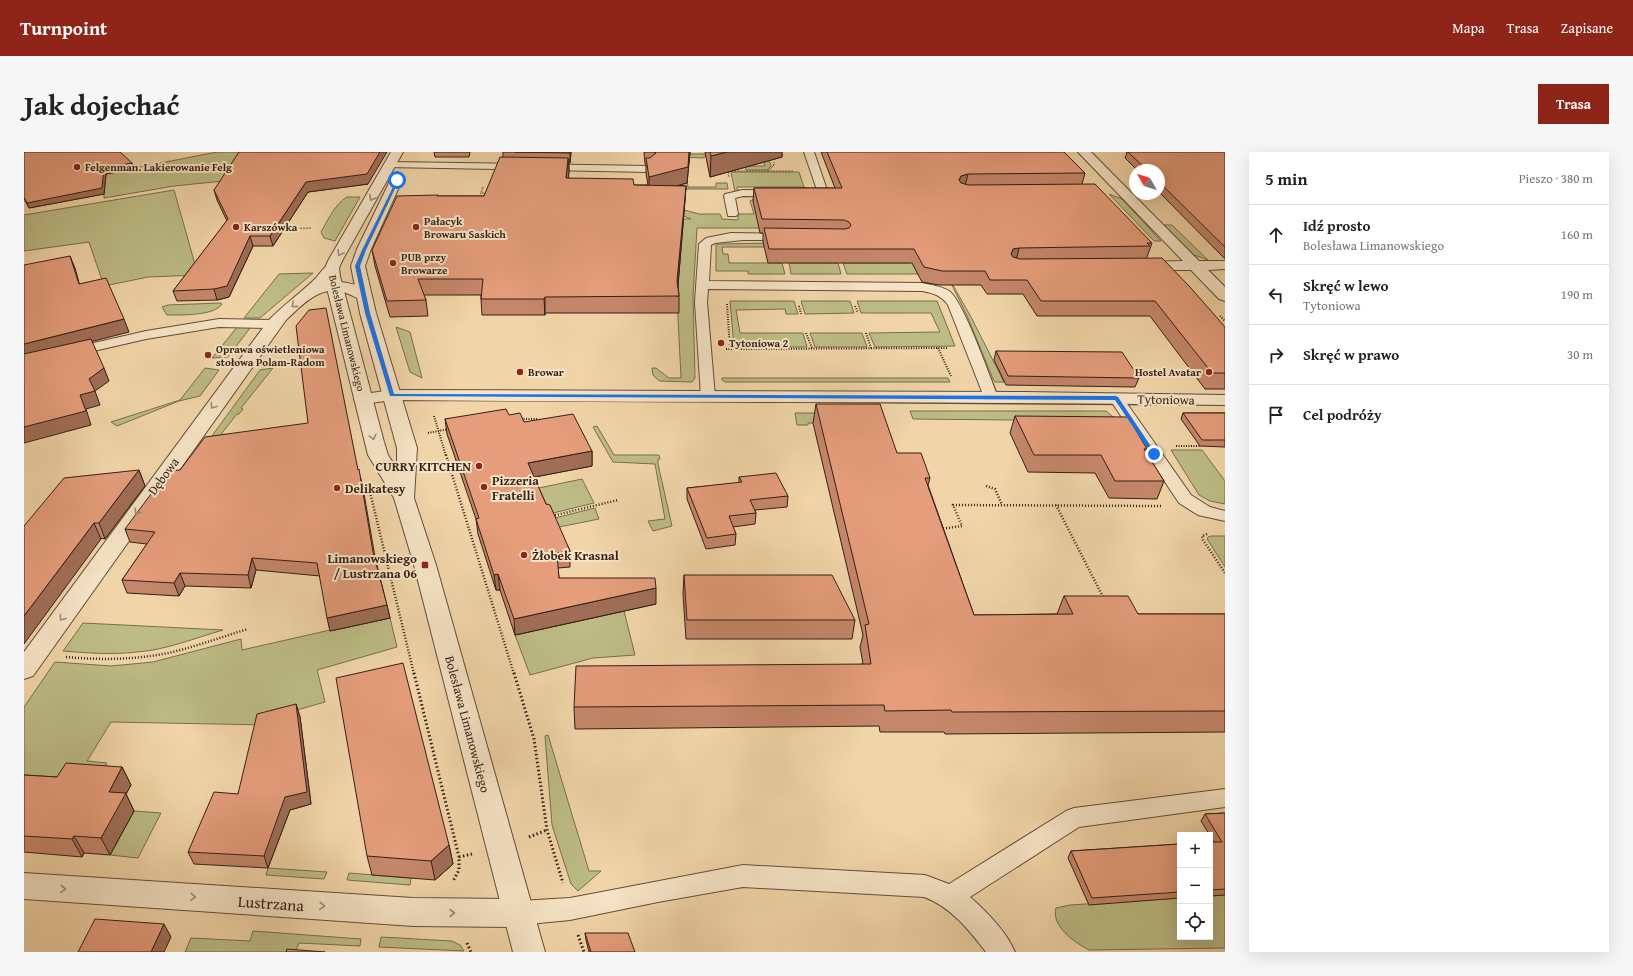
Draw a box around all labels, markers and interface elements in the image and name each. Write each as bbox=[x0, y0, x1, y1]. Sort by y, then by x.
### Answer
text: Turnpoint bbox=[20, 14, 107, 42]
text: Mapa bbox=[1452, 18, 1485, 38]
text: Trasa bbox=[1507, 18, 1539, 38]
text: Zapisane bbox=[1561, 18, 1613, 38]
text: Jak dojechać bbox=[24, 84, 179, 125]
button: Trasa bbox=[1538, 84, 1609, 124]
place label: Felgenman. Lakierowanie Felg bbox=[85, 159, 232, 175]
marker: Felgenman. Lakierowanie Felg bbox=[72, 162, 82, 172]
north arrow bbox=[1129, 164, 1165, 200]
text: 5 min bbox=[1265, 166, 1307, 191]
text: Pieszo · 380 m bbox=[1519, 169, 1593, 188]
route start bbox=[388, 171, 406, 189]
one-way arrow bbox=[369, 194, 376, 202]
place label: Pałacyk Browaru Saskich bbox=[424, 213, 506, 242]
text: Idź prosto bbox=[1303, 215, 1370, 236]
place label: Karszówka bbox=[244, 219, 298, 235]
marker: Karszówka bbox=[231, 222, 241, 232]
marker: Pałacyk Browaru Saskich bbox=[411, 222, 421, 232]
icon: ahead bbox=[1265, 224, 1287, 246]
text: 160 m bbox=[1561, 225, 1593, 244]
text: Bolesława Limanowskiego bbox=[1303, 236, 1444, 255]
one-way arrow bbox=[338, 249, 345, 256]
place label: PUB przy Browarze bbox=[401, 249, 448, 278]
marker: PUB przy Browarze bbox=[388, 258, 398, 268]
street label: Bolesława Limanowskiego bbox=[325, 273, 369, 393]
text: Skręć w lewo bbox=[1303, 275, 1389, 296]
icon: left bbox=[1265, 284, 1287, 306]
text: 190 m bbox=[1561, 285, 1593, 304]
text: Tytoniowa bbox=[1303, 296, 1361, 315]
one-way arrow bbox=[291, 300, 298, 307]
place label: Tytoniowa 2 bbox=[729, 335, 789, 351]
marker: Tytoniowa 2 bbox=[716, 338, 726, 348]
place label: Oprawa oświetleniowa stołowa Polam-Radom bbox=[216, 341, 325, 370]
icon: right bbox=[1265, 344, 1287, 366]
text: Skręć w prawo bbox=[1303, 344, 1399, 365]
text: 30 m bbox=[1567, 345, 1593, 364]
marker: Oprawa oświetleniowa stołowa Polam-Radom bbox=[203, 350, 213, 360]
place label: Browar bbox=[528, 364, 564, 380]
place label: Hostel Avatar bbox=[1135, 364, 1201, 380]
marker: Browar bbox=[515, 367, 525, 377]
marker: Hostel Avatar bbox=[1204, 367, 1214, 377]
street label: Tytoniowa bbox=[1137, 389, 1196, 410]
one-way arrow bbox=[211, 402, 218, 409]
icon: arrive bbox=[1265, 404, 1287, 426]
text: Cel podróży bbox=[1303, 404, 1382, 425]
one-way arrow bbox=[368, 433, 376, 440]
route end bbox=[1145, 445, 1163, 463]
street label: Dębowa bbox=[143, 453, 184, 499]
place label: CURRY KITCHEN bbox=[376, 457, 471, 476]
marker: CURRY KITCHEN bbox=[474, 461, 484, 471]
place label: Pizzeria Fratelli bbox=[492, 471, 539, 505]
place label: Delikatesy bbox=[345, 479, 406, 498]
marker: Pizzeria Fratelli bbox=[479, 482, 489, 492]
marker: Delikatesy bbox=[332, 483, 342, 493]
one-way arrow bbox=[134, 508, 142, 515]
place label: Żłobek Krasnal bbox=[532, 546, 619, 565]
place label: Limanowskiego / Lustrzana 06 bbox=[327, 549, 417, 583]
marker: Żłobek Krasnal bbox=[519, 550, 529, 560]
marker: Limanowskiego / Lustrzana 06 bbox=[420, 560, 430, 570]
one-way arrow bbox=[60, 613, 67, 620]
street label: Bolesława Limanowskiego bbox=[440, 654, 495, 795]
map controls bbox=[1177, 832, 1213, 940]
button: + bbox=[1177, 832, 1213, 868]
button: − bbox=[1177, 868, 1213, 904]
one-way arrow bbox=[60, 884, 66, 893]
street label: Lustrzana bbox=[237, 889, 305, 917]
one-way arrow bbox=[190, 893, 196, 902]
one-way arrow bbox=[319, 902, 325, 911]
button: locate bbox=[1177, 904, 1213, 940]
one-way arrow bbox=[449, 909, 455, 917]

